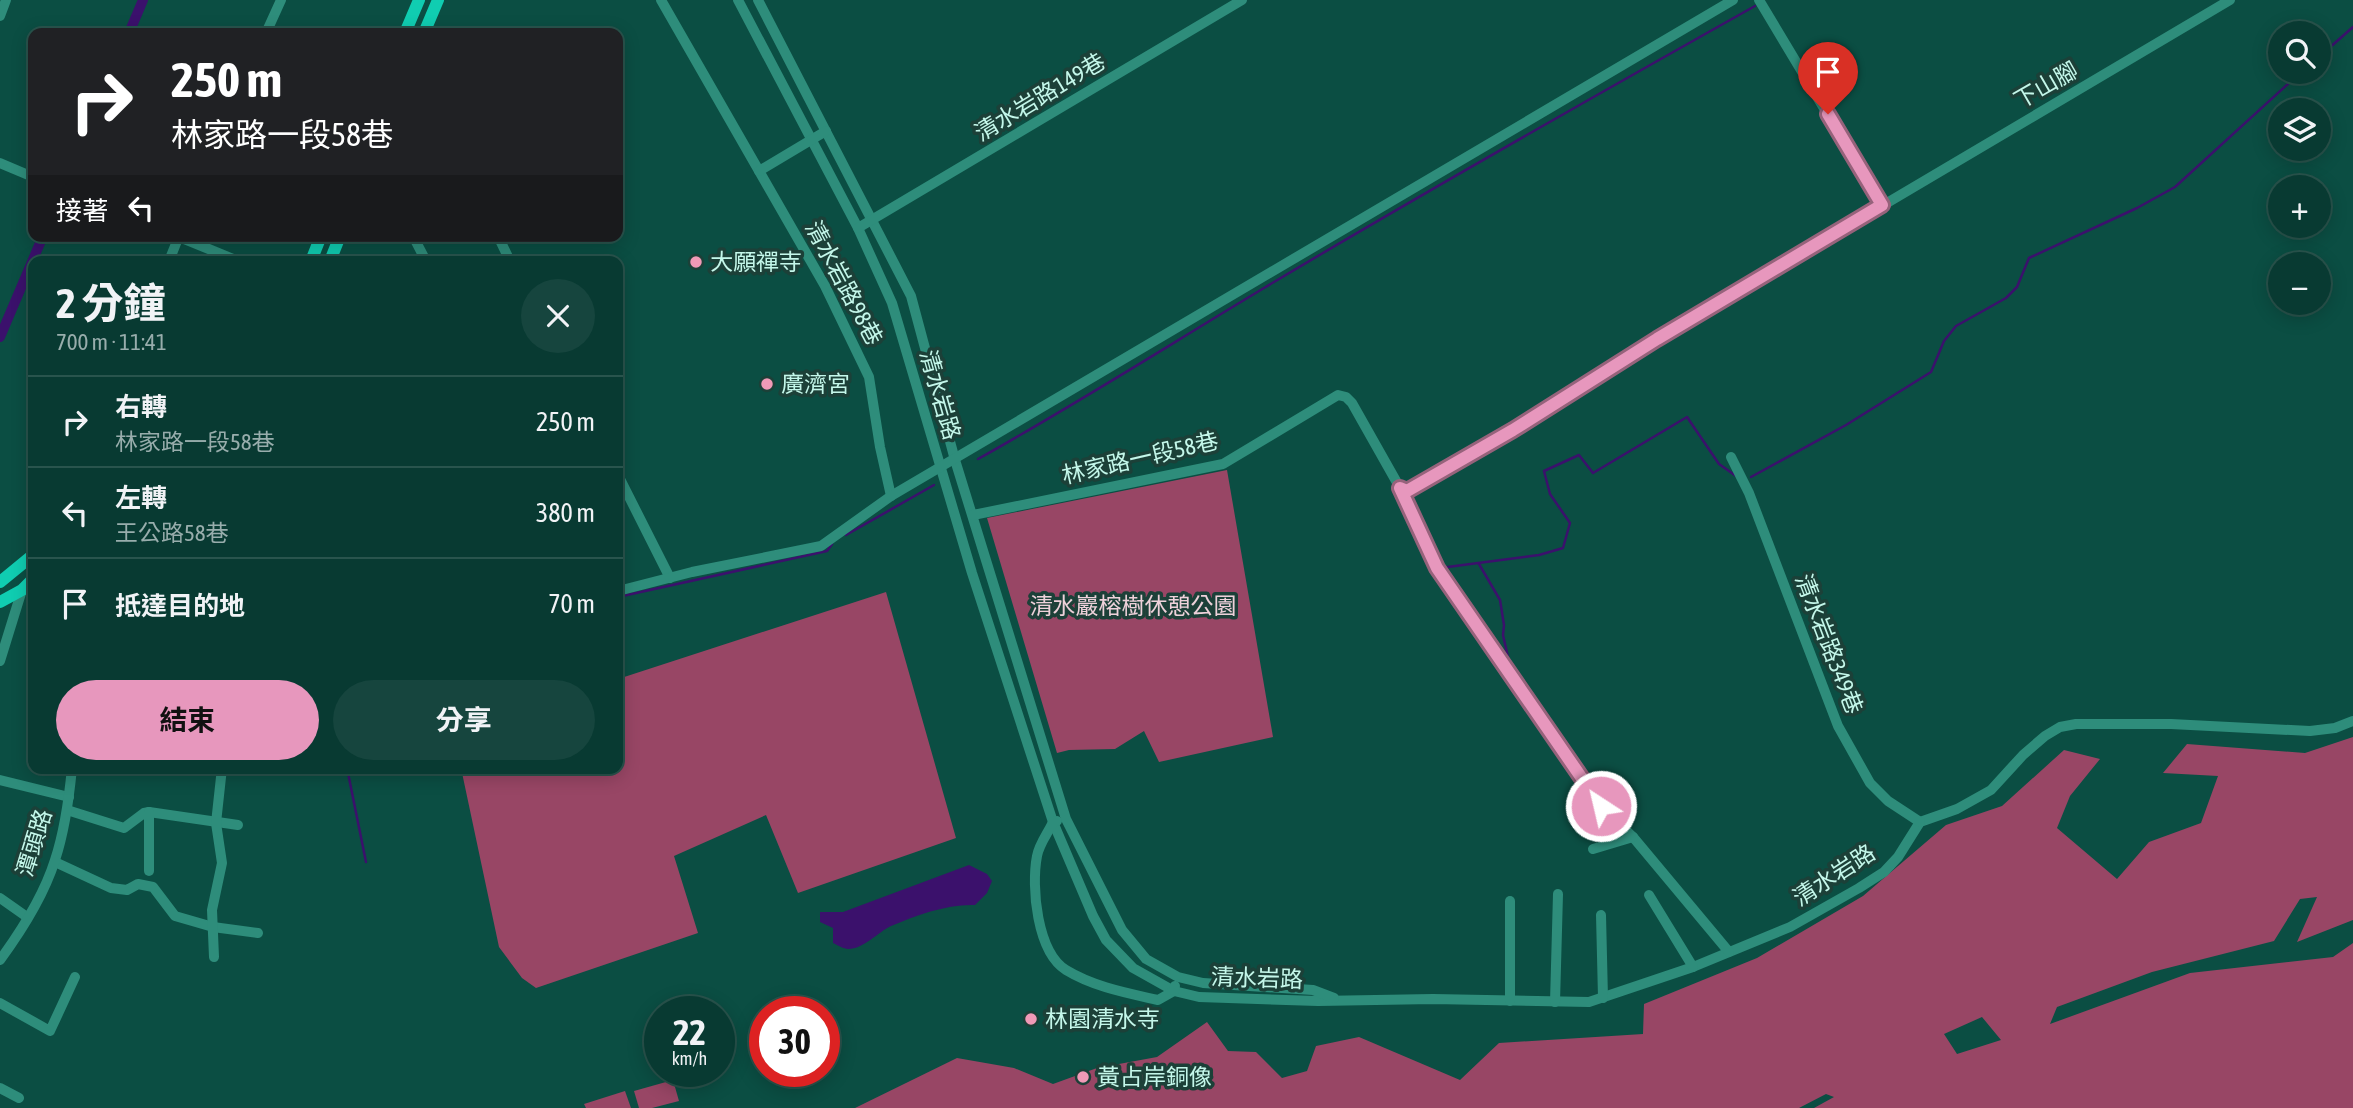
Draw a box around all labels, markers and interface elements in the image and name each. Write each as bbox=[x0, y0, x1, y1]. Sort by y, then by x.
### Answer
map controls bbox=[2268, 21, 2331, 315]
button: search bbox=[2268, 21, 2331, 84]
pin bbox=[1798, 42, 1858, 114]
street label: 清水岩路149巷 bbox=[970, 48, 1110, 146]
text: 250 m bbox=[171, 51, 282, 107]
icon: arrive bbox=[1809, 53, 1847, 91]
icon: right bbox=[56, 56, 147, 147]
street label: 下山腳 bbox=[2010, 56, 2082, 114]
button: layers bbox=[2268, 98, 2331, 161]
text: 林家路一段58巷 bbox=[171, 116, 393, 153]
button: + bbox=[2268, 175, 2331, 238]
icon: left bbox=[122, 189, 160, 227]
text: 接著 bbox=[56, 196, 108, 226]
street label: 清水岩路98巷 bbox=[800, 217, 888, 349]
place label: 大願禪寺 bbox=[710, 249, 802, 275]
button: − bbox=[2268, 252, 2331, 315]
marker: 大願禪寺 bbox=[688, 254, 704, 270]
text: 2 分鐘 bbox=[56, 279, 166, 327]
button: close bbox=[521, 279, 595, 353]
text: 700 m · 11:41 bbox=[56, 329, 167, 355]
street label: 清水岩路 bbox=[915, 347, 965, 443]
place label: 廣濟宮 bbox=[781, 371, 850, 397]
marker: 廣濟宮 bbox=[759, 376, 775, 392]
text: 右轉 bbox=[115, 392, 167, 422]
icon: right bbox=[56, 403, 94, 441]
text: 250 m bbox=[536, 407, 595, 437]
street label: 林家路一段58巷 bbox=[1059, 427, 1221, 489]
text: 林家路一段58巷 bbox=[115, 429, 275, 455]
text: 左轉 bbox=[115, 483, 167, 513]
icon: left bbox=[56, 494, 94, 532]
text: 380 m bbox=[536, 498, 595, 528]
text: 王公路58巷 bbox=[115, 520, 229, 546]
street label: 清水岩路349巷 bbox=[1790, 571, 1868, 717]
icon: arrive bbox=[56, 585, 94, 623]
text: 70 m bbox=[548, 589, 595, 619]
text: 抵達目的地 bbox=[115, 591, 245, 621]
park label: 清水巖榕樹休憩公園 bbox=[1030, 593, 1237, 619]
button: 結束 bbox=[56, 680, 319, 760]
button: 分享 bbox=[333, 680, 595, 760]
position arrow bbox=[1564, 769, 1638, 843]
street label: 潭頭路 bbox=[11, 806, 57, 880]
street label: 清水岩路 bbox=[1788, 839, 1880, 911]
street label: 清水岩路 bbox=[1211, 963, 1303, 993]
speed limit sign: 30 bbox=[749, 996, 840, 1087]
place label: 林園清水寺 bbox=[1045, 1006, 1160, 1032]
marker: 林園清水寺 bbox=[1023, 1011, 1039, 1027]
text: 22 bbox=[673, 1012, 706, 1052]
text: km/h bbox=[672, 1048, 707, 1069]
place label: 黃占岸銅像 bbox=[1097, 1064, 1212, 1090]
marker: 黃占岸銅像 bbox=[1075, 1069, 1091, 1085]

